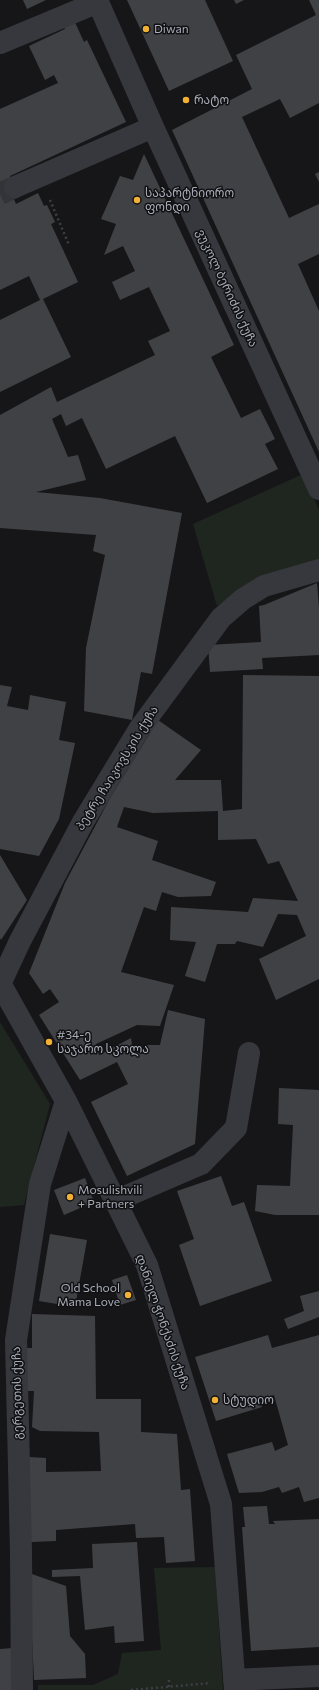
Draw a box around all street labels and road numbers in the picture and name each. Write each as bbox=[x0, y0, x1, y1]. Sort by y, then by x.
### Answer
street label: ვუკოლ ბერიძის ქუჩა bbox=[193, 227, 261, 349]
street label: პეტრე ჩაიკოვსკის ქუჩა bbox=[73, 703, 161, 833]
street label: დანიელ ჭონქაძის ქუჩა bbox=[133, 1252, 193, 1392]
street label: გერგეთის ქუჩა bbox=[9, 1346, 25, 1440]

